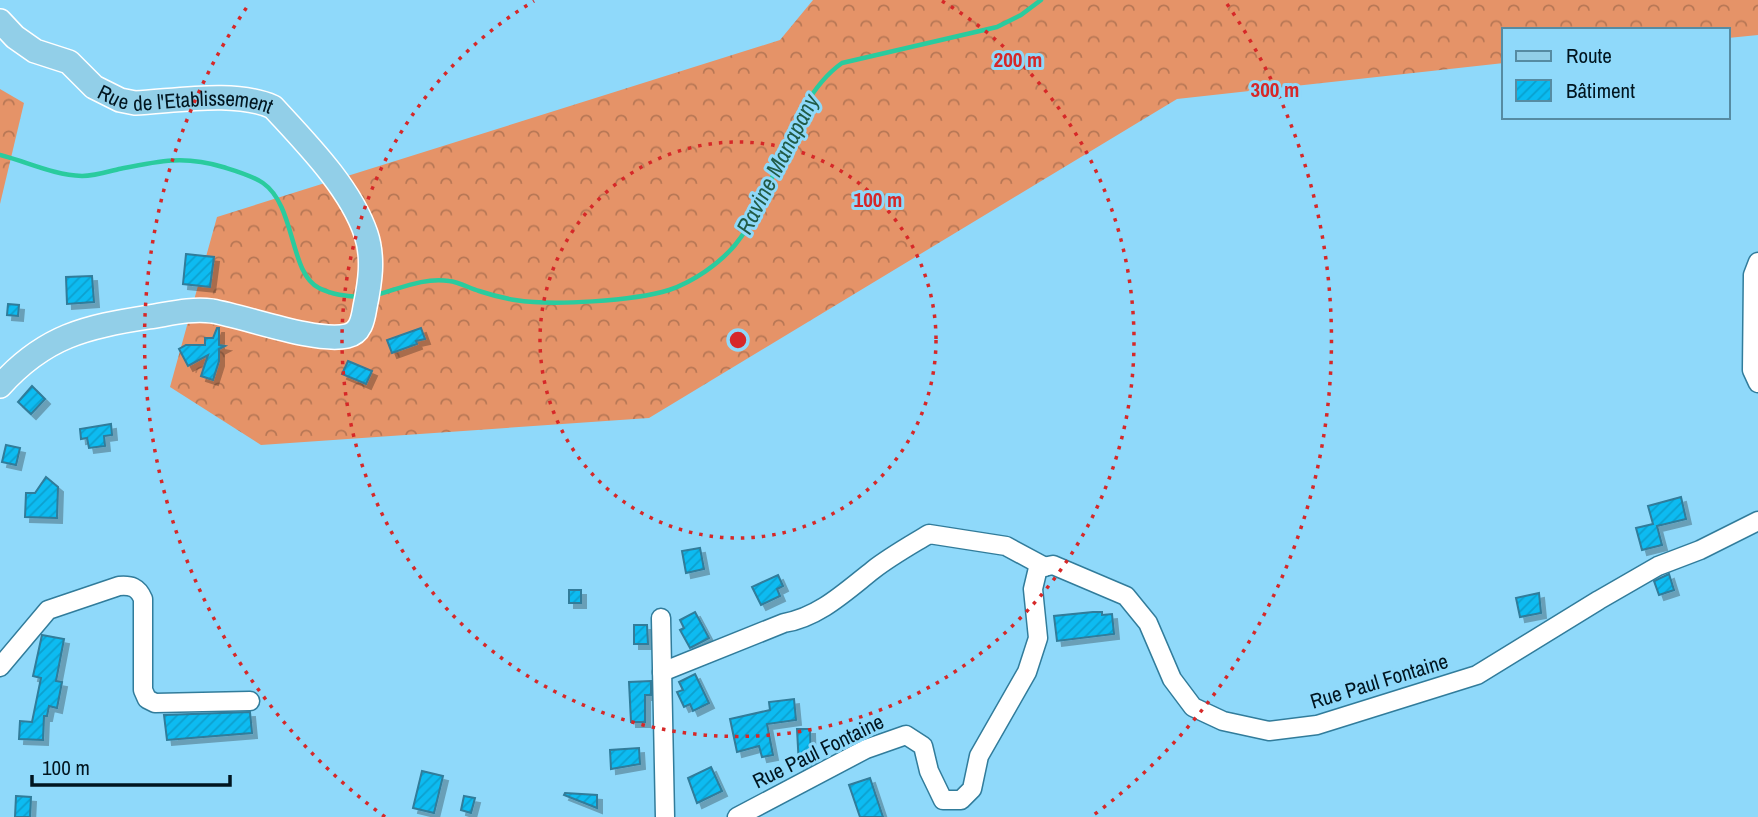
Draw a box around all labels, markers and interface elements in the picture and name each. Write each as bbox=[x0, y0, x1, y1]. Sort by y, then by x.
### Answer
legend bbox=[1502, 28, 1730, 119]
text: Route bbox=[1566, 41, 1612, 70]
text: 200 m bbox=[994, 45, 1042, 74]
text: 300 m bbox=[1251, 75, 1299, 104]
text: Bâtiment bbox=[1566, 76, 1635, 105]
street label: Rue de l'Etablissement bbox=[93, 77, 278, 120]
water label: Ravine Manapany bbox=[728, 87, 826, 239]
text: 100 m bbox=[854, 185, 902, 214]
centre of rings bbox=[726, 328, 750, 352]
street label: Rue Paul Fontaine bbox=[1306, 646, 1452, 716]
street label: Rue Paul Fontaine bbox=[747, 707, 889, 795]
scale bar bbox=[32, 744, 229, 788]
text: 100 m bbox=[42, 753, 90, 782]

